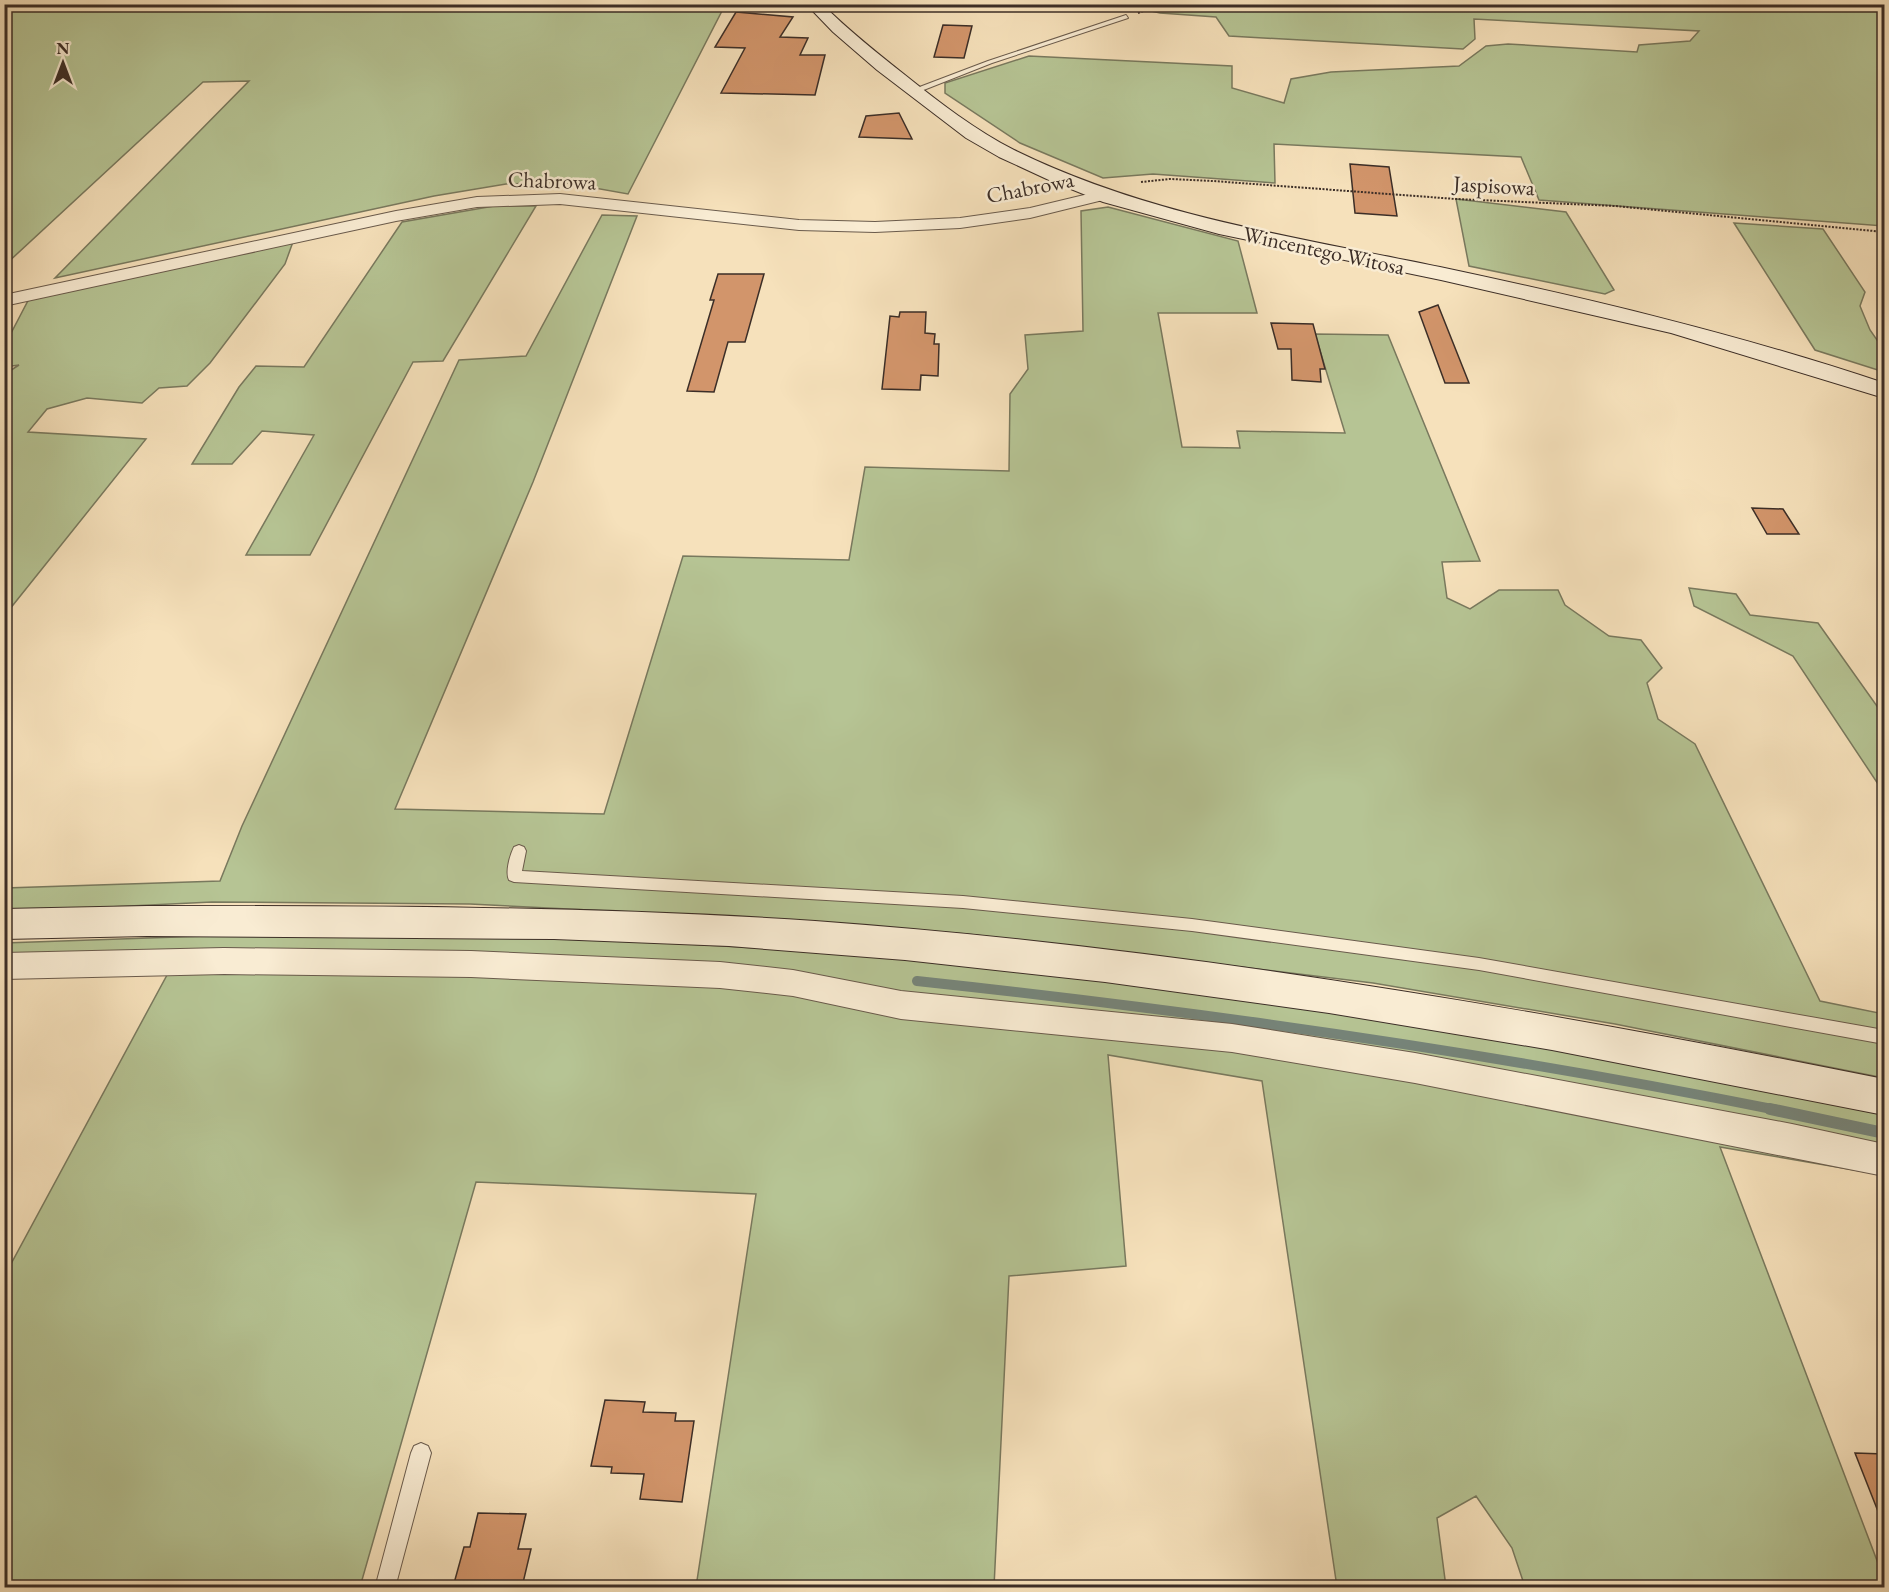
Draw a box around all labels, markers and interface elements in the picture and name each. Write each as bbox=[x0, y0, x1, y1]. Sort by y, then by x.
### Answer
north arrow bbox=[33, 33, 93, 93]
text: N bbox=[57, 38, 70, 59]
street label: Chabrowa bbox=[507, 164, 597, 197]
street label: Chabrowa bbox=[984, 165, 1077, 210]
street label: Jaspisowa bbox=[1451, 169, 1536, 202]
street label: Wincentego Witosa bbox=[1240, 219, 1408, 282]

